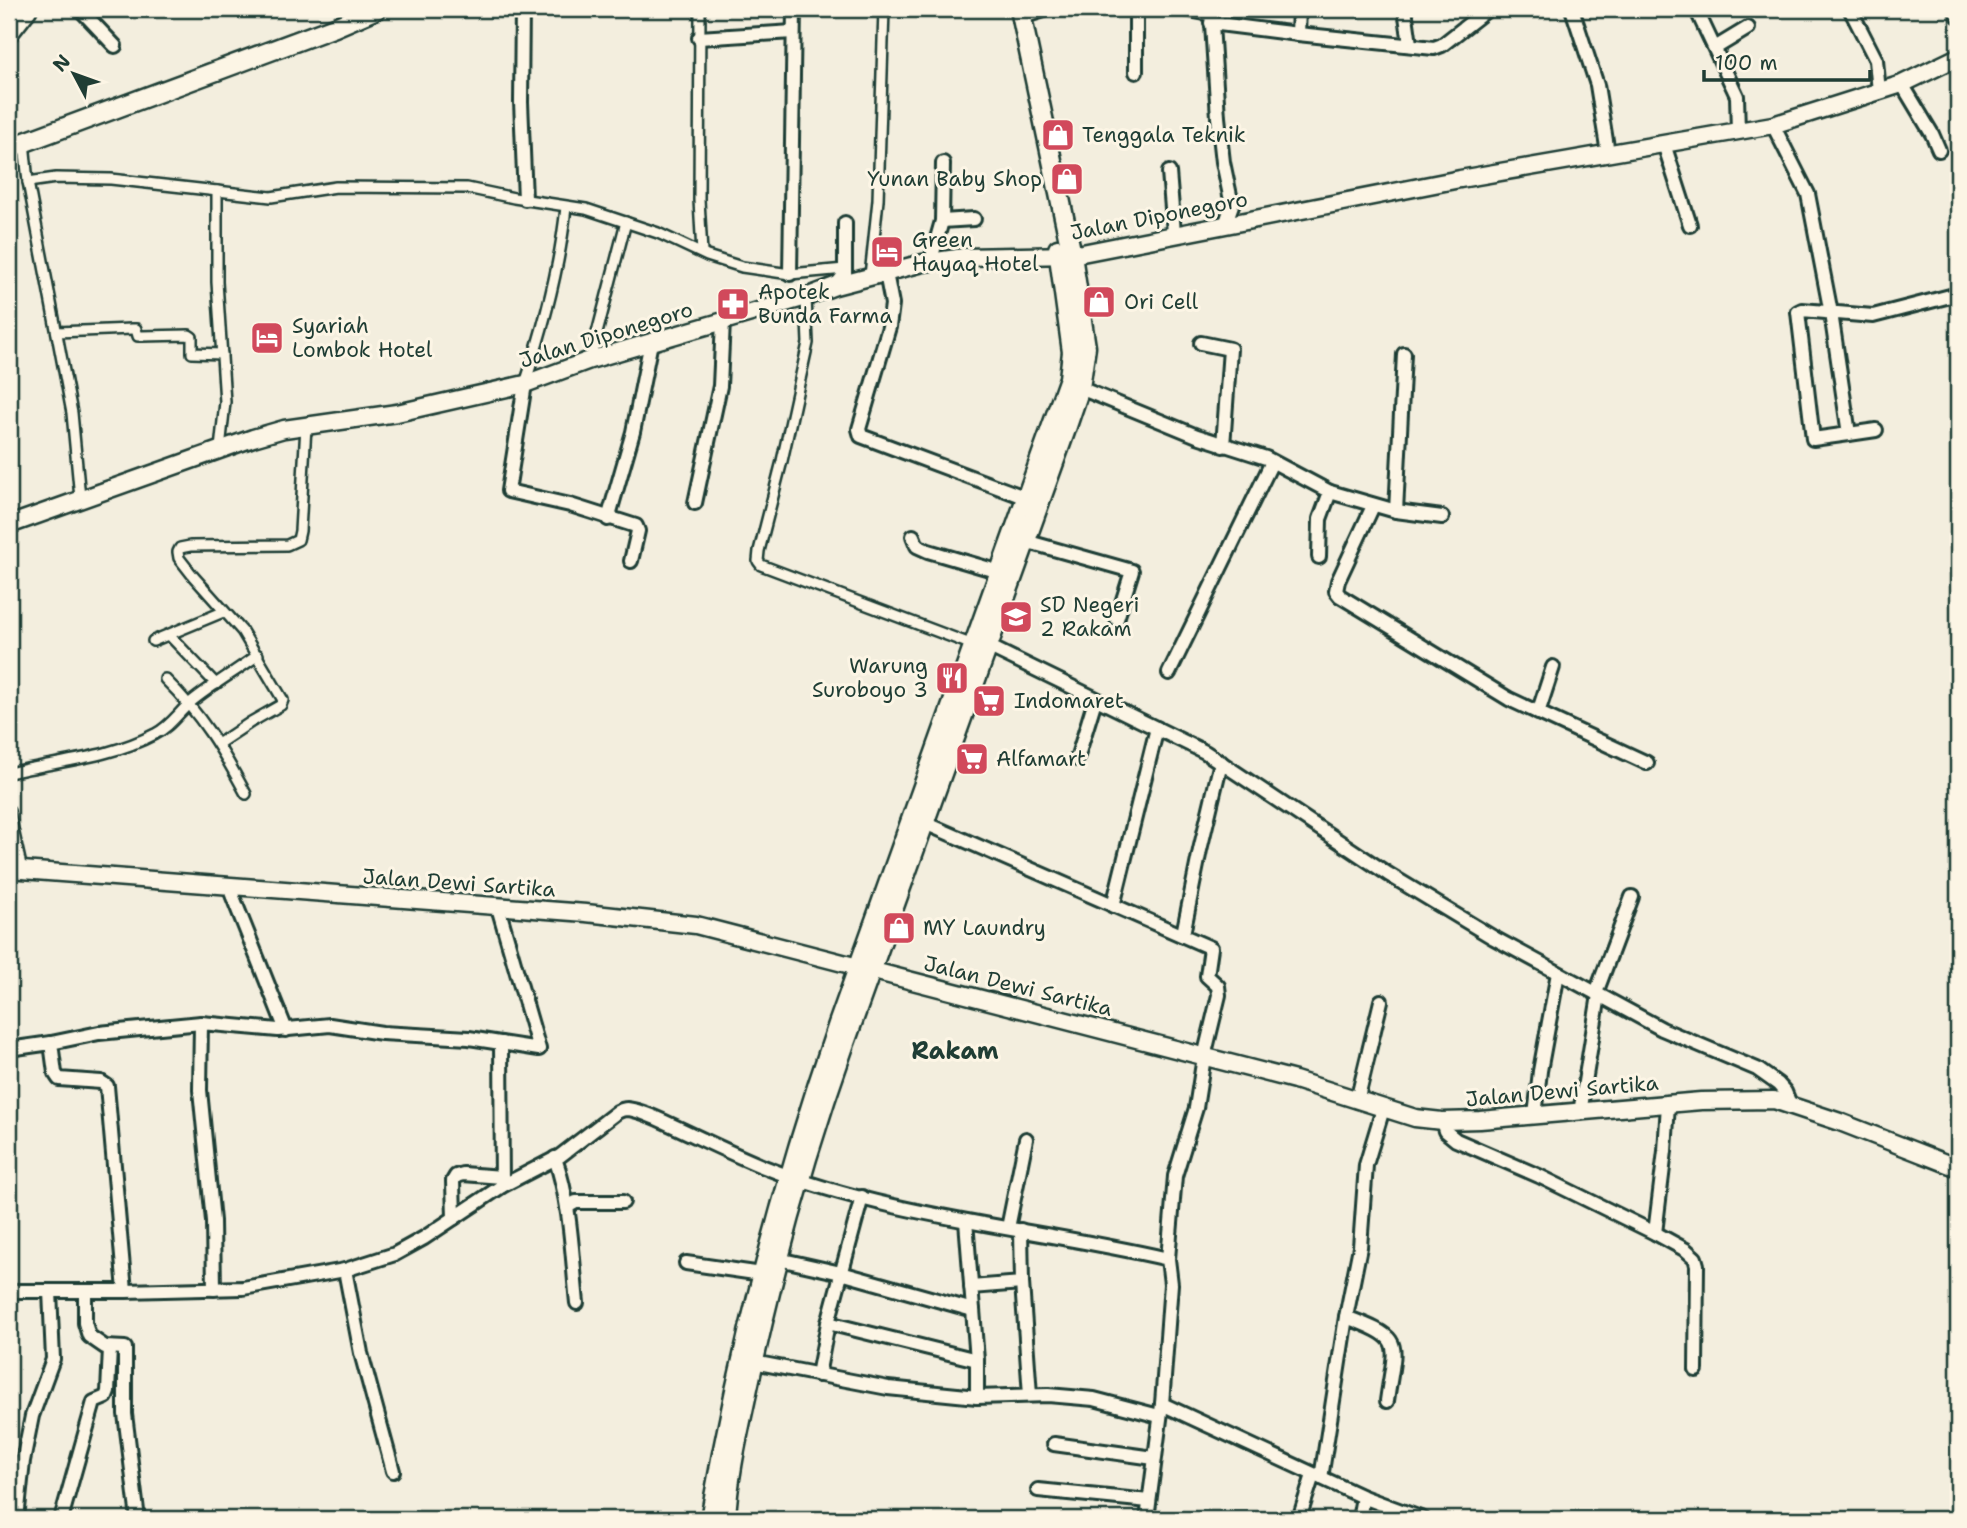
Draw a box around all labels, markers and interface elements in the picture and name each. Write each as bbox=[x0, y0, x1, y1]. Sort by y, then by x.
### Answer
north arrow bbox=[38, 38, 108, 108]
scale bar bbox=[1704, 38, 1871, 82]
text: N bbox=[47, 49, 76, 77]
text: 100 m bbox=[1715, 49, 1778, 77]
shop icon: Tenggala Teknik bbox=[1039, 116, 1077, 154]
place label: Tenggala Teknik bbox=[1082, 121, 1246, 149]
shop icon: Yunan Baby Shop bbox=[1048, 160, 1086, 198]
place label: Yunan Baby Shop bbox=[867, 165, 1042, 193]
street label: Jalan Diponegoro bbox=[1068, 185, 1250, 247]
place label: Green Hayaq Hotel bbox=[912, 226, 1039, 278]
hotel icon: Green Hayaq Hotel bbox=[868, 233, 906, 271]
place label: Apotek Bunda Farma bbox=[758, 278, 892, 330]
shop icon: Ori Cell bbox=[1080, 283, 1118, 321]
pharmacy icon: Apotek Bunda Farma bbox=[714, 285, 752, 323]
place label: Ori Cell bbox=[1124, 288, 1199, 316]
street label: Jalan Diponegoro bbox=[516, 295, 696, 375]
place label: Syariah Lombok Hotel bbox=[292, 312, 433, 364]
hotel icon: Syariah Lombok Hotel bbox=[248, 319, 286, 357]
place label: SD Negeri 2 Rakam bbox=[1040, 591, 1140, 643]
school or university icon: SD Negeri 2 Rakam bbox=[997, 598, 1035, 636]
place label: Warung Suroboyo 3 bbox=[812, 652, 928, 704]
restaurant icon: Warung Suroboyo 3 bbox=[933, 659, 971, 697]
supermarket icon: Indomaret bbox=[970, 682, 1008, 720]
place label: Indomaret bbox=[1014, 687, 1124, 715]
supermarket icon: Alfamart bbox=[953, 740, 991, 778]
place label: Alfamart bbox=[996, 745, 1086, 773]
street label: Jalan Dewi Sartika bbox=[362, 862, 556, 904]
shop icon: MY Laundry bbox=[880, 909, 918, 947]
place label: MY Laundry bbox=[923, 914, 1046, 942]
street label: Jalan Dewi Sartika bbox=[921, 949, 1115, 1023]
district label: Rakam bbox=[911, 1035, 999, 1067]
street label: Jalan Dewi Sartika bbox=[1464, 1069, 1660, 1113]

